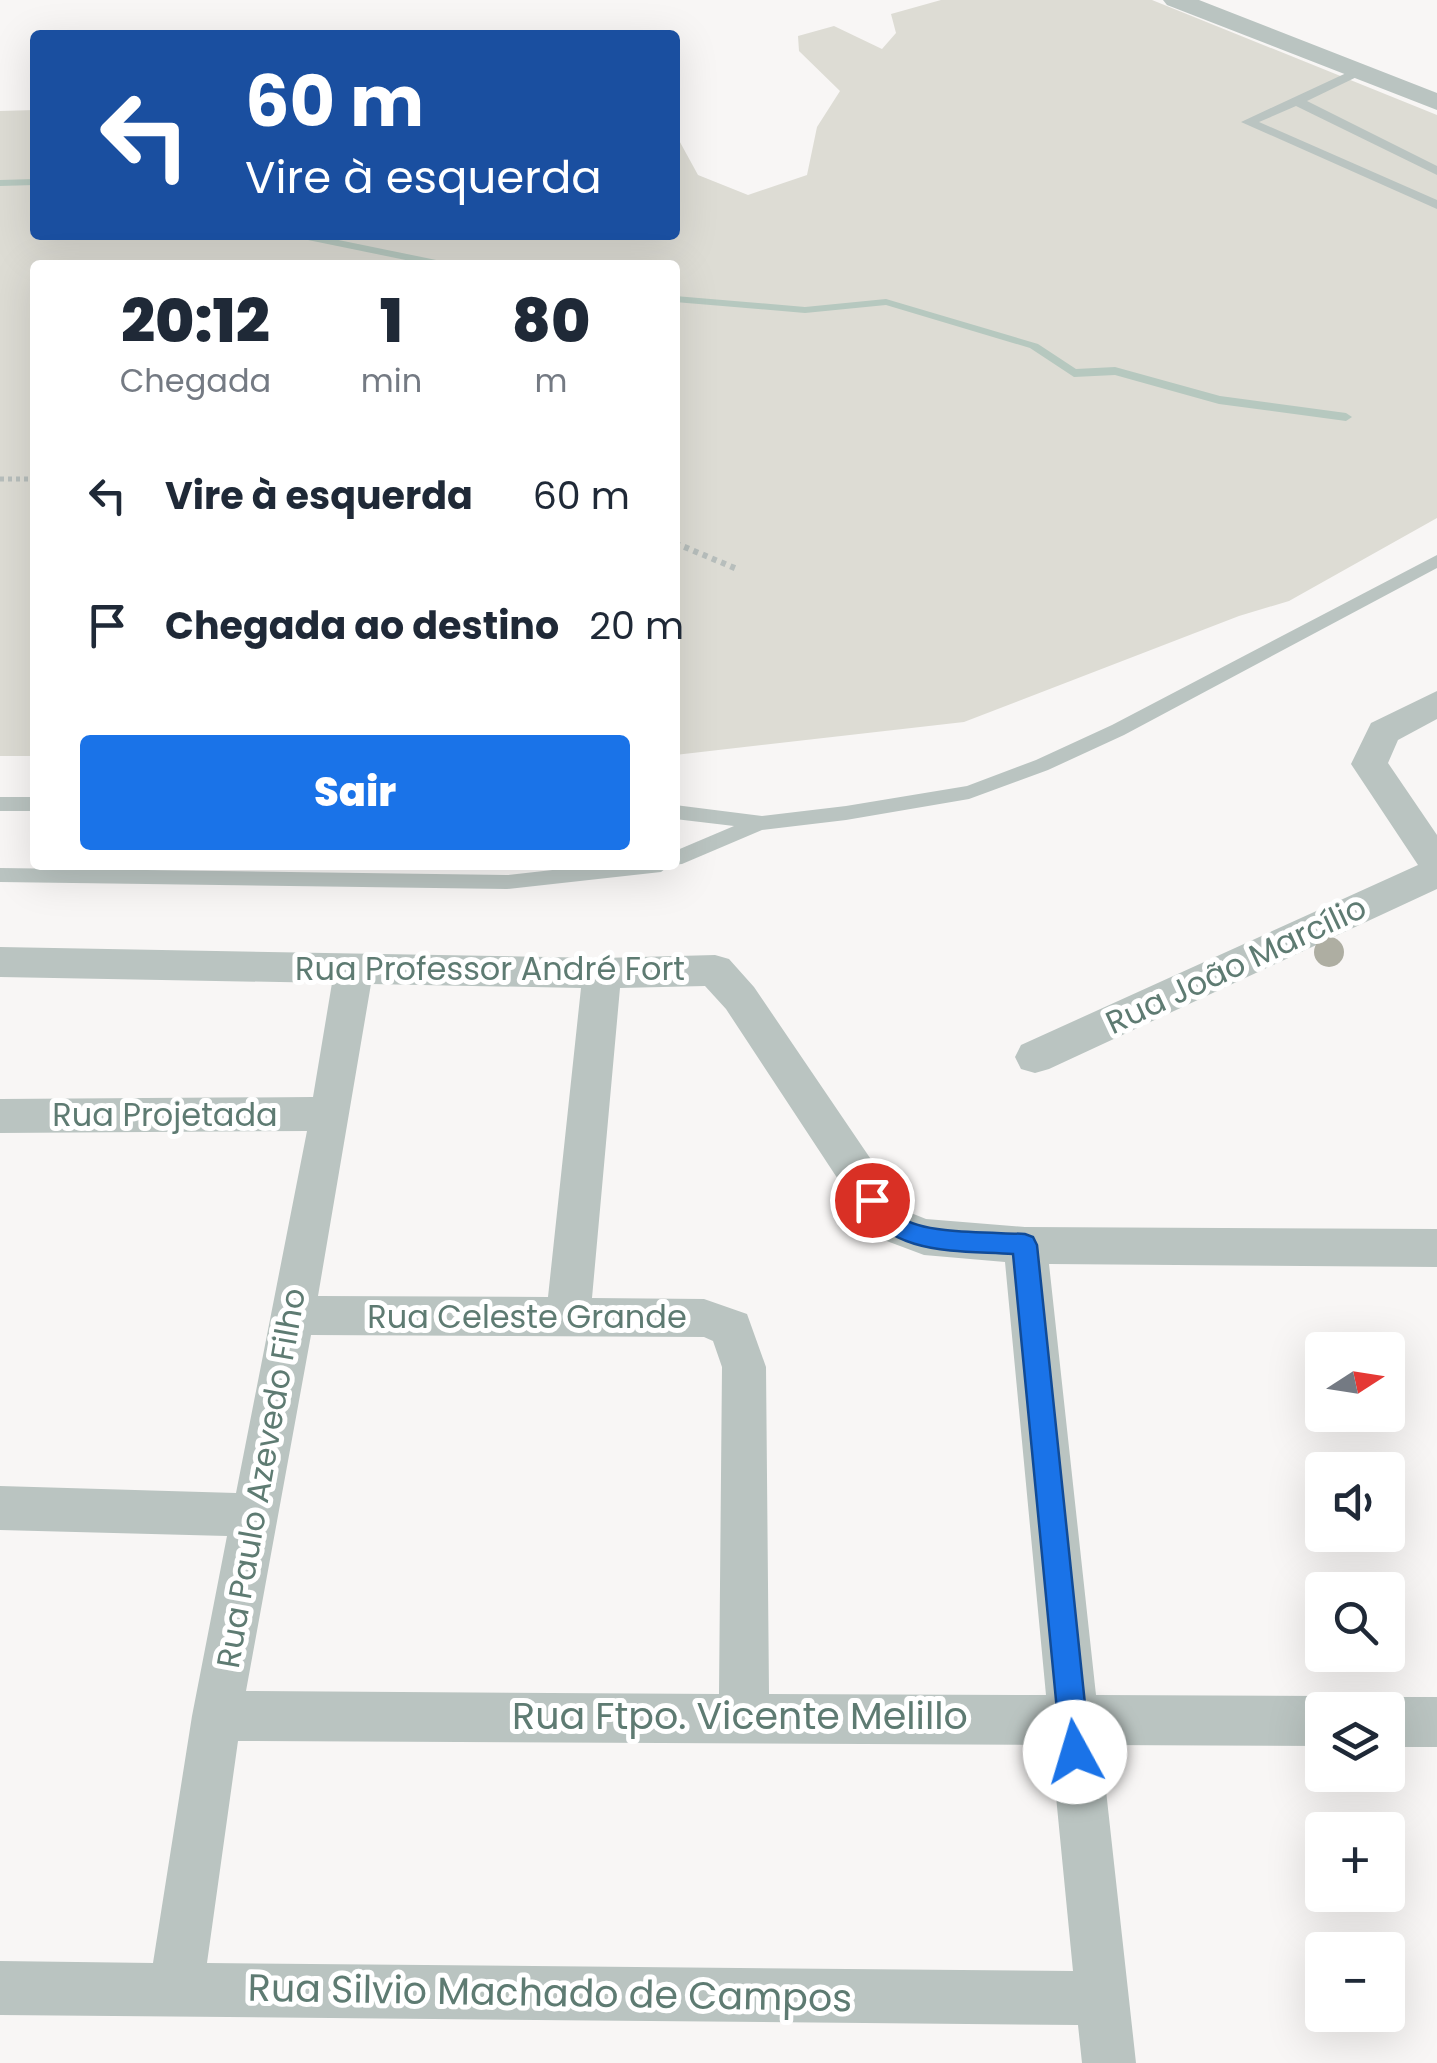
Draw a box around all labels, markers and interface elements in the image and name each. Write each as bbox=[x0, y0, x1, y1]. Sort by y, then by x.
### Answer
text: 60 m bbox=[245, 52, 424, 151]
icon: left bbox=[80, 70, 210, 200]
text: Vire à esquerda bbox=[245, 146, 602, 209]
text: 20:12 bbox=[121, 279, 270, 363]
text: 1 bbox=[380, 279, 403, 363]
text: 80 bbox=[512, 279, 590, 363]
text: Chegada bbox=[120, 358, 271, 403]
text: min bbox=[361, 358, 422, 403]
text: m bbox=[535, 358, 568, 403]
icon: left bbox=[80, 468, 135, 523]
text: Vire à esquerda bbox=[165, 469, 473, 522]
text: 60 m bbox=[533, 469, 630, 522]
icon: arrive bbox=[80, 598, 135, 653]
text: Chegada ao destino bbox=[165, 599, 559, 652]
text: 20 m bbox=[589, 599, 684, 652]
button: Sair bbox=[80, 735, 630, 850]
street label: Rua João Marcílio bbox=[1098, 884, 1373, 1045]
street label: Rua Professor André Fort bbox=[295, 946, 685, 991]
street label: Rua Projetada bbox=[52, 1092, 278, 1137]
pin bbox=[830, 1158, 915, 1243]
icon: arrive bbox=[845, 1173, 900, 1228]
street label: Rua Paulo Azevedo Filho bbox=[205, 1284, 316, 1671]
street label: Rua Celeste Grande bbox=[367, 1294, 687, 1339]
north arrow bbox=[1305, 1332, 1405, 1432]
map controls bbox=[1305, 1332, 1405, 2032]
button: sound bbox=[1305, 1452, 1405, 1552]
button: search bbox=[1305, 1572, 1405, 1672]
street label: Rua Ftpo. Vicente Melillo bbox=[512, 1689, 968, 1742]
button: layers bbox=[1305, 1692, 1405, 1792]
position arrow bbox=[1023, 1700, 1127, 1804]
button: + bbox=[1305, 1812, 1405, 1912]
button: − bbox=[1305, 1932, 1405, 2032]
street label: Rua Silvio Machado de Campos bbox=[247, 1961, 853, 2024]

